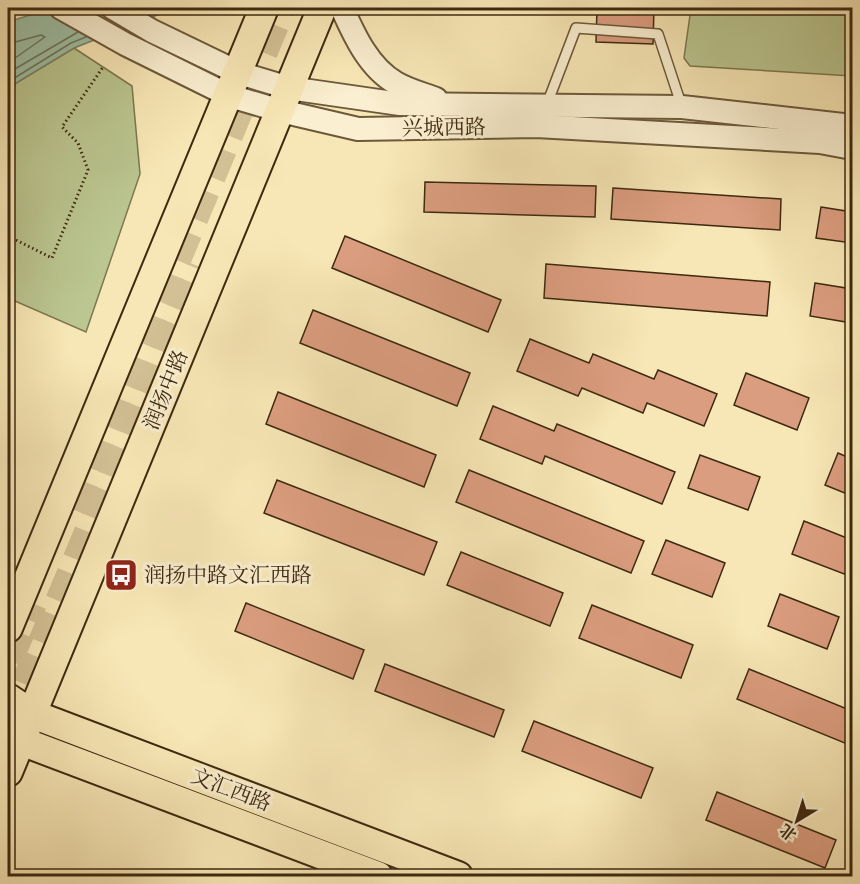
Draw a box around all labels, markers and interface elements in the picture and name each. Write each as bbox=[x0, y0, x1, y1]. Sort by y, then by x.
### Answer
street label: 兴城西路 bbox=[402, 113, 486, 143]
street label: 润扬中路 bbox=[137, 346, 195, 434]
bus stop icon: 润扬中路文汇西路 bbox=[103, 557, 139, 593]
place label: 润扬中路文汇西路 bbox=[144, 561, 312, 590]
street label: 文汇西路 bbox=[187, 761, 275, 819]
north arrow bbox=[767, 791, 827, 851]
text: 北 bbox=[775, 818, 801, 846]

